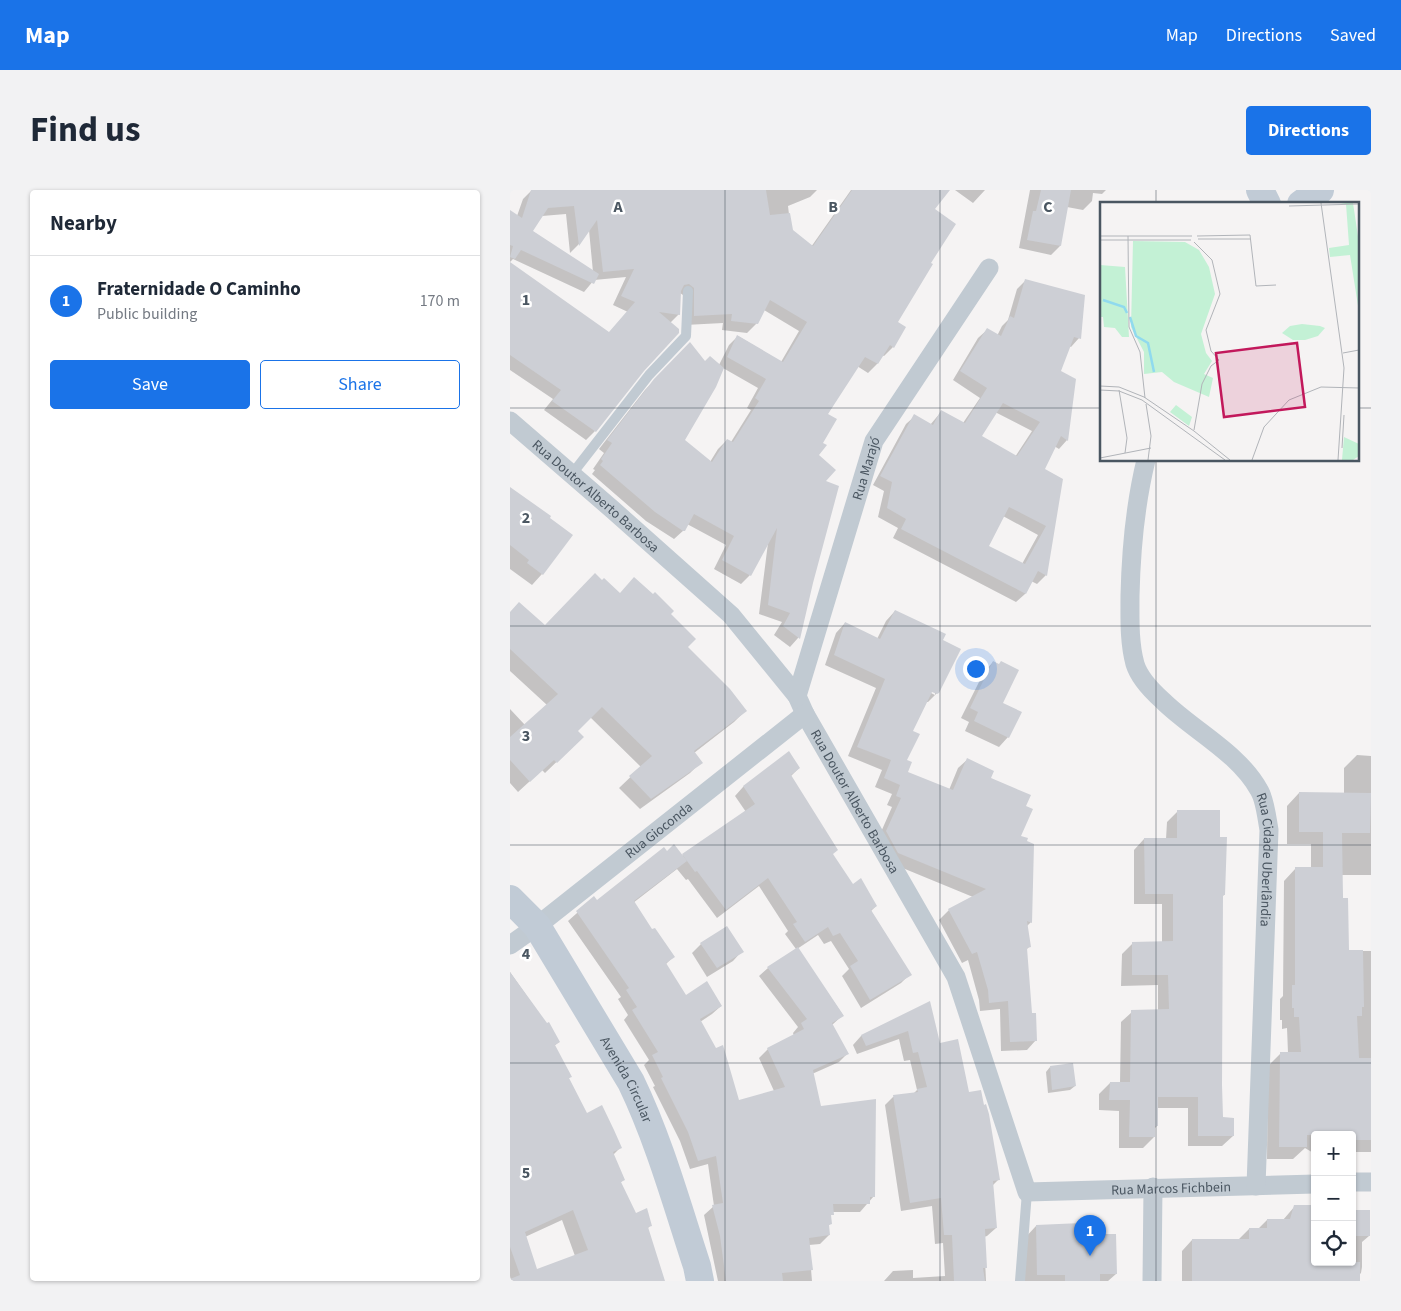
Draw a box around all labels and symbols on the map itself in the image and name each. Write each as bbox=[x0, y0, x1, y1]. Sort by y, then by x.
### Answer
text: A bbox=[612, 196, 623, 218]
text: B bbox=[828, 196, 838, 218]
text: C bbox=[1043, 196, 1053, 218]
inset map bbox=[1100, 202, 1358, 461]
text: 1 bbox=[522, 289, 530, 311]
street label: Rua Marajó bbox=[848, 432, 886, 503]
street label: Rua Doutor Alberto Barbosa bbox=[527, 435, 663, 558]
text: 2 bbox=[522, 507, 530, 529]
your location bbox=[963, 656, 989, 682]
text: 3 bbox=[522, 725, 530, 747]
street label: Rua Doutor Alberto Barbosa bbox=[805, 726, 904, 878]
street label: Rua Cidade Uberlândia bbox=[1251, 790, 1278, 927]
street label: Rua Gioconda bbox=[621, 798, 697, 864]
text: 4 bbox=[522, 943, 531, 965]
street label: Avenida Circular bbox=[595, 1033, 657, 1126]
text: 5 bbox=[522, 1162, 530, 1184]
street label: Rua Marcos Fichbein bbox=[1111, 1177, 1231, 1201]
pin: 1 bbox=[1074, 1215, 1106, 1256]

